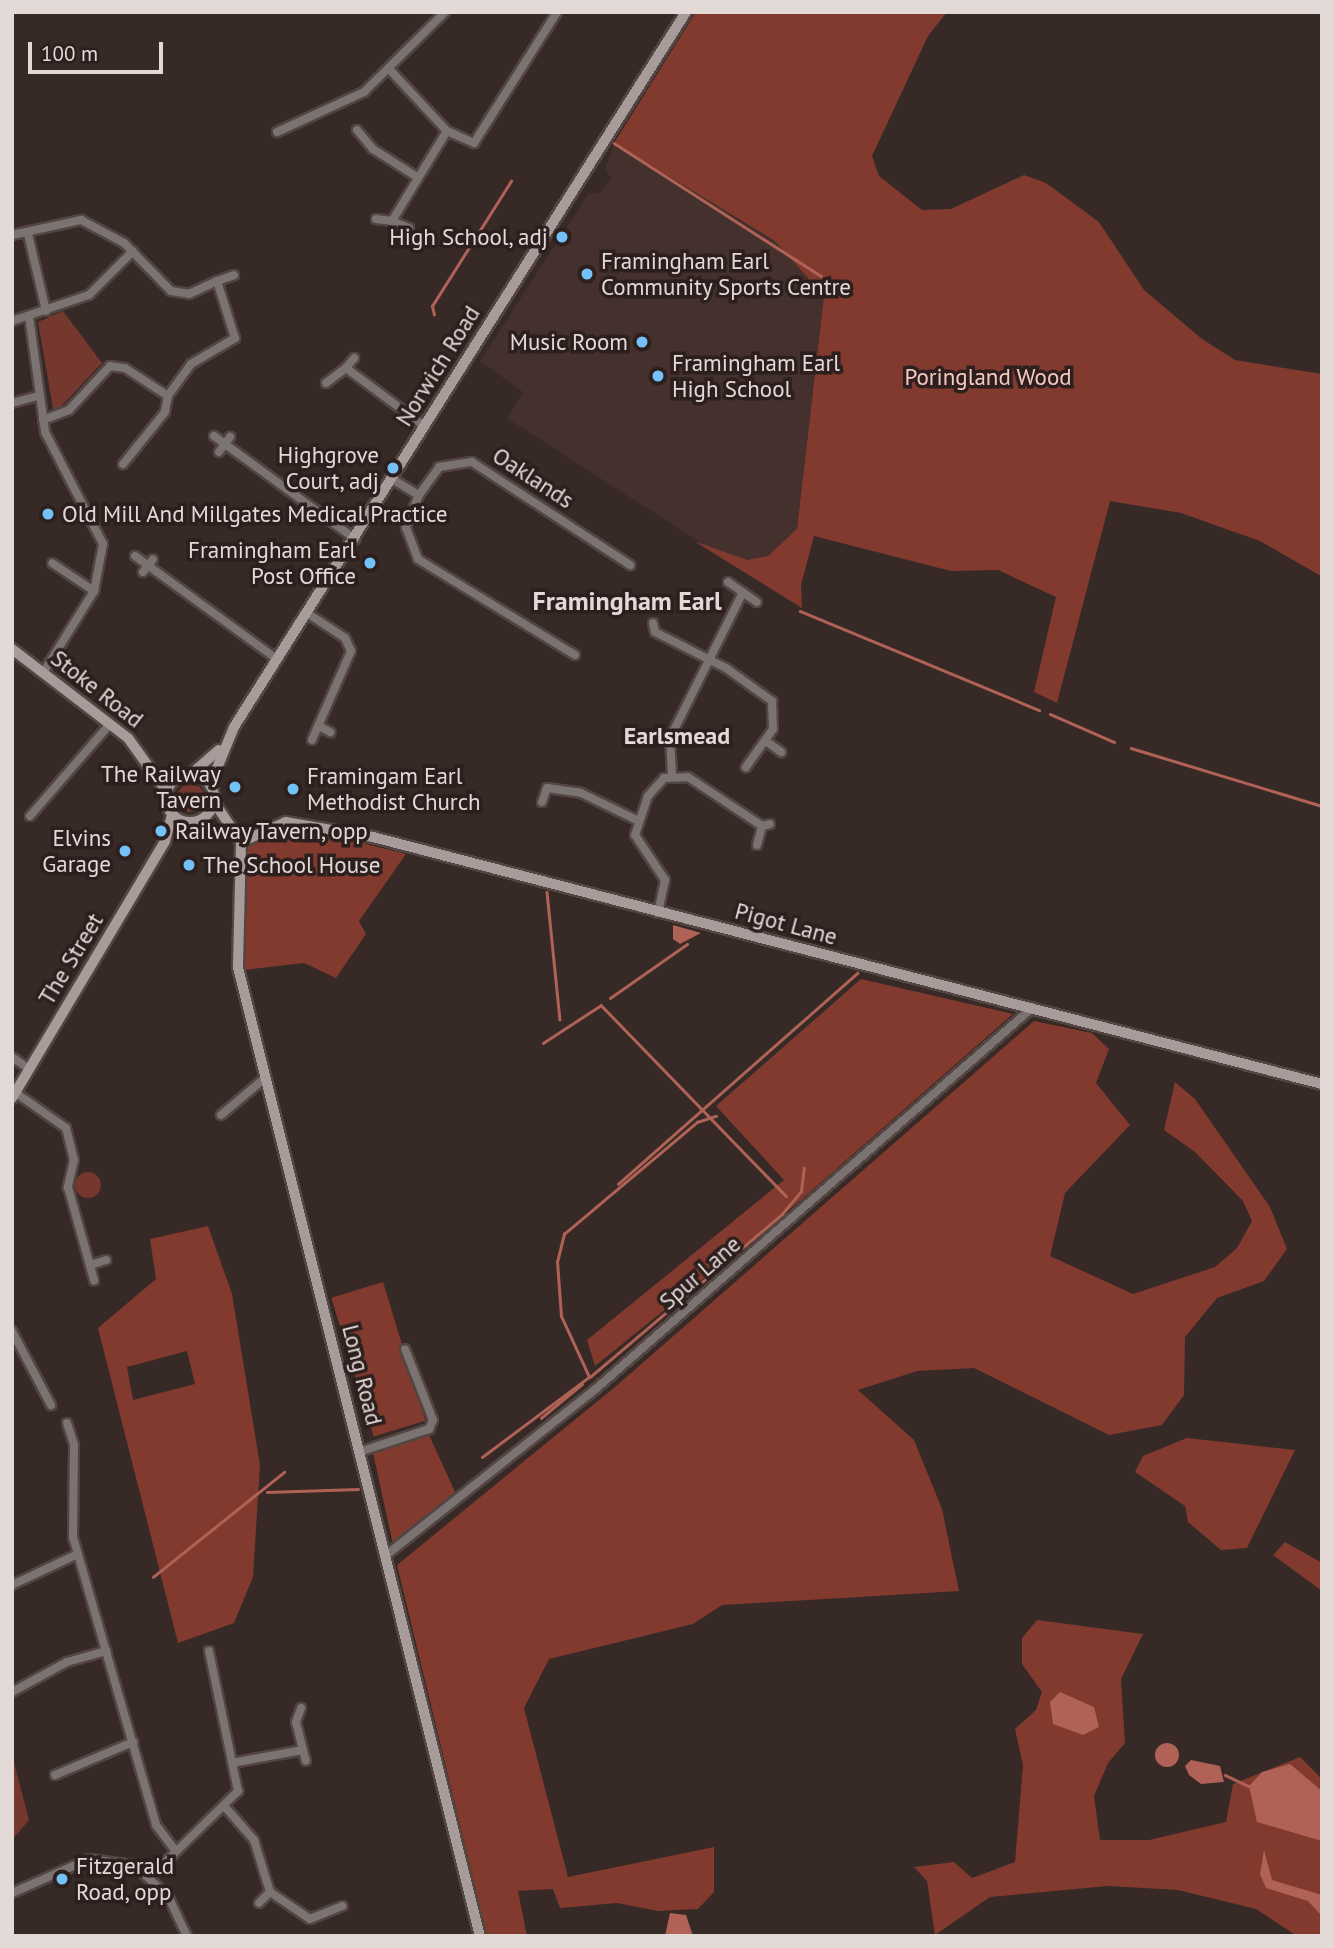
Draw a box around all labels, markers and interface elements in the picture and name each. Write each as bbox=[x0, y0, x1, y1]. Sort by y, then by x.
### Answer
scale bar bbox=[32, 28, 166, 72]
text: 100 m bbox=[41, 40, 98, 67]
place label: High School, adj bbox=[388, 223, 548, 251]
marker: High School, adj bbox=[554, 229, 570, 245]
place label: Framingham Earl Community Sports Centre bbox=[601, 247, 852, 301]
marker: Framingham Earl Community Sports Centre bbox=[579, 266, 595, 282]
street label: Norwich Road bbox=[390, 301, 486, 431]
place label: Music Room bbox=[509, 328, 628, 356]
marker: Music Room bbox=[634, 334, 650, 350]
place label: Framingham Earl High School bbox=[672, 349, 840, 403]
park label: Poringland Wood bbox=[904, 363, 1072, 391]
marker: Framingham Earl High School bbox=[650, 368, 666, 384]
place label: Highgrove Court, adj bbox=[278, 441, 379, 495]
street label: Oaklands bbox=[487, 442, 579, 514]
marker: Highgrove Court, adj bbox=[385, 460, 401, 476]
place label: Old Mill And Millgates Medical Practice bbox=[62, 500, 448, 528]
marker: Old Mill And Millgates Medical Practice bbox=[40, 506, 56, 522]
place label: Framingham Earl Post Office bbox=[188, 536, 356, 590]
marker: Framingham Earl Post Office bbox=[362, 555, 378, 571]
district label: Framingham Earl bbox=[532, 585, 722, 617]
street label: Stoke Road bbox=[45, 644, 149, 734]
district label: Earlsmead bbox=[624, 722, 730, 750]
place label: The Railway Tavern bbox=[101, 760, 221, 814]
place label: Framingam Earl Methodist Church bbox=[307, 762, 481, 816]
marker: The Railway Tavern bbox=[227, 779, 243, 795]
marker: Framingam Earl Methodist Church bbox=[285, 781, 301, 797]
place label: Railway Tavern, opp bbox=[175, 817, 371, 845]
marker: Railway Tavern, opp bbox=[153, 823, 169, 839]
place label: Elvins Garage bbox=[42, 824, 111, 878]
marker: Elvins Garage bbox=[117, 843, 133, 859]
place label: The School House bbox=[203, 851, 380, 879]
marker: The School House bbox=[181, 857, 197, 873]
street label: Pigot Lane bbox=[732, 897, 840, 951]
street label: The Street bbox=[33, 908, 109, 1010]
street label: Spur Lane bbox=[654, 1230, 746, 1316]
street label: Long Road bbox=[336, 1322, 388, 1428]
place label: Fitzgerald Road, opp bbox=[76, 1852, 174, 1906]
marker: Fitzgerald Road, opp bbox=[54, 1871, 70, 1887]

